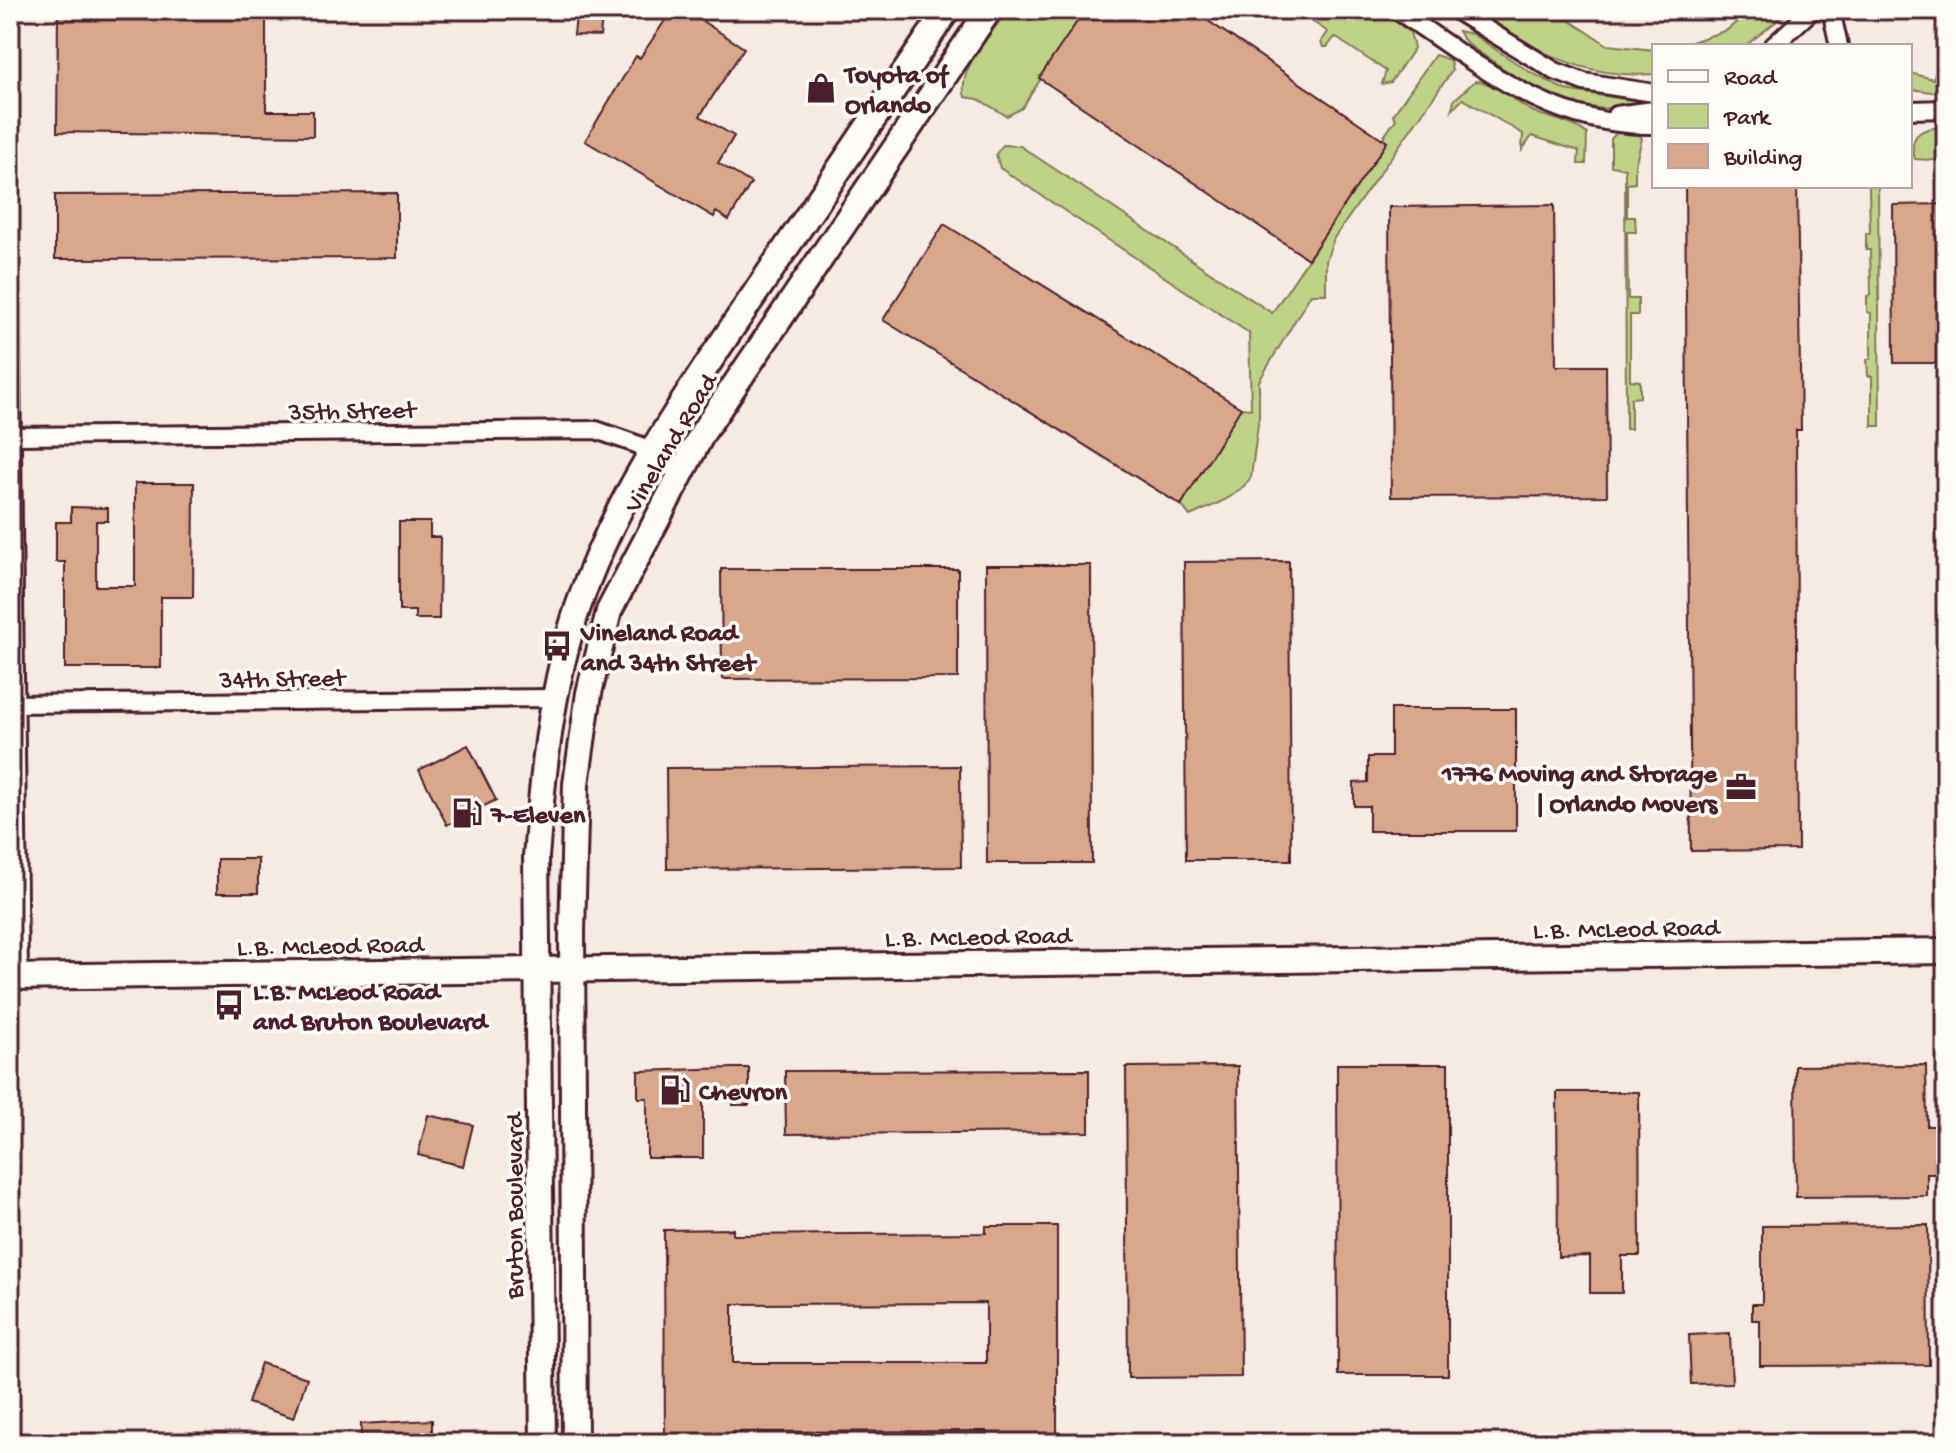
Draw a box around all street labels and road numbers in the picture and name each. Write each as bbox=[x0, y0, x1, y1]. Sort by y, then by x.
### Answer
street label: Vineland Road bbox=[619, 368, 727, 520]
street label: 35th Street bbox=[287, 397, 418, 430]
street label: 34th Street bbox=[218, 665, 348, 698]
street label: L.B. McLeod Road bbox=[1532, 914, 1721, 949]
street label: L.B. McLeod Road bbox=[884, 922, 1073, 957]
street label: L.B. McLeod Road bbox=[236, 931, 425, 966]
street label: Bruton Boulevard bbox=[502, 1111, 533, 1300]

